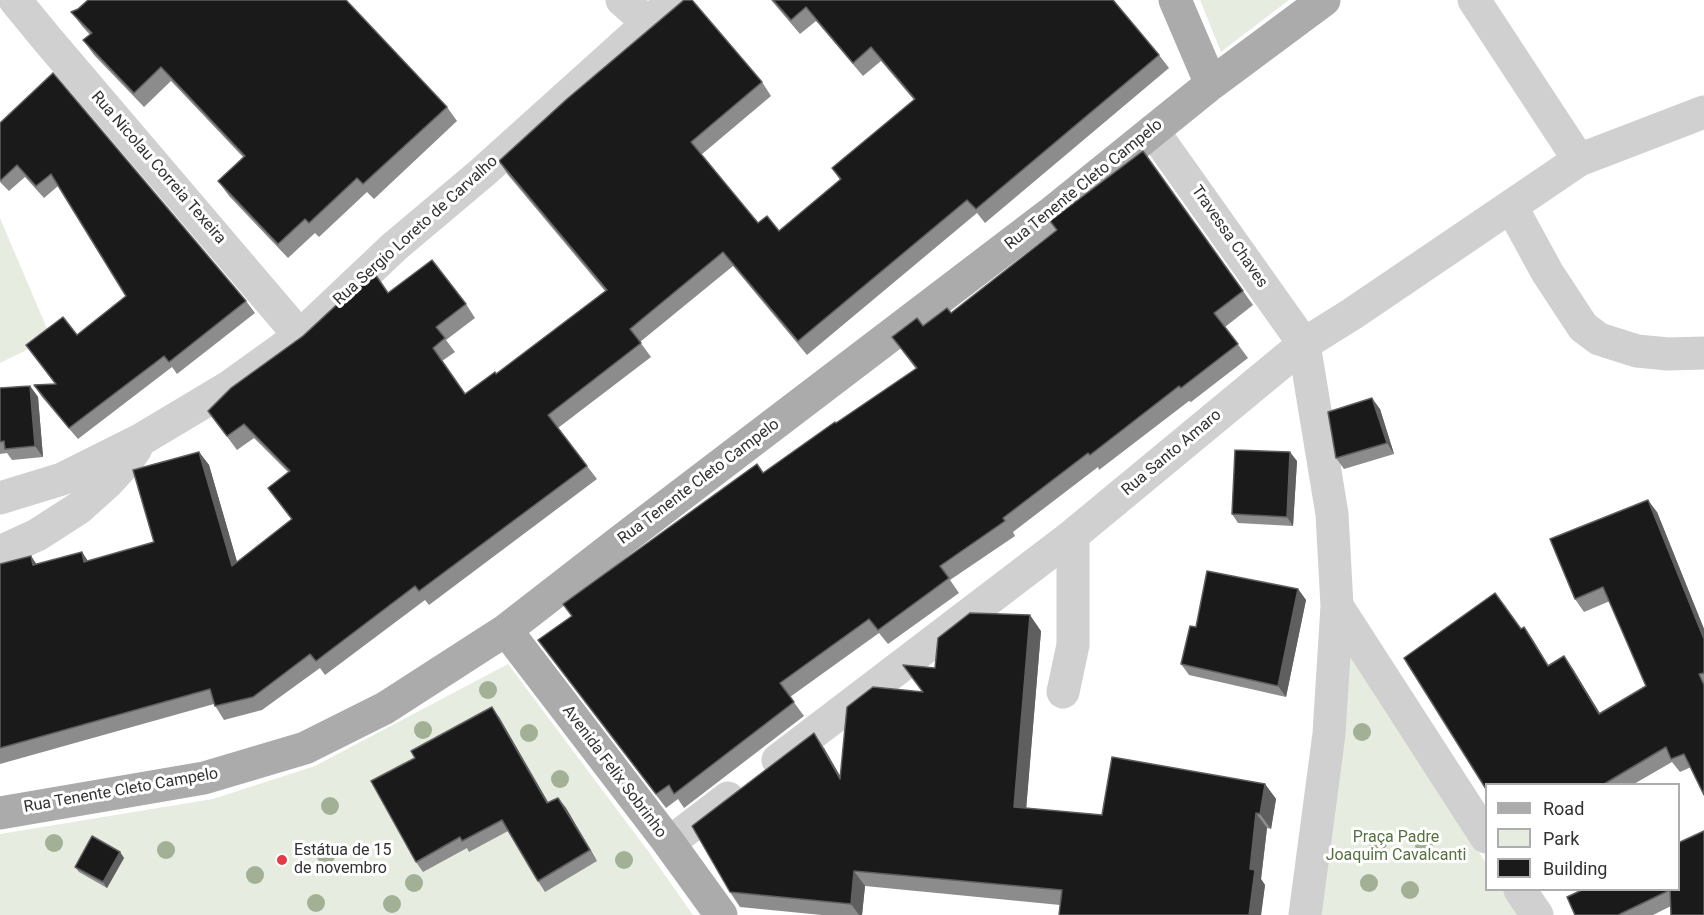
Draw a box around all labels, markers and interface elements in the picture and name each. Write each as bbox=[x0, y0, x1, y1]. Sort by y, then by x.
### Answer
street label: Rua Nicolau Correia Texeira bbox=[86, 88, 230, 248]
street label: Rua Tenente Cleto Campelo bbox=[1001, 116, 1167, 254]
street label: Rua Sergio Loreto de Carvalho bbox=[330, 152, 502, 310]
street label: Travessa Chaves bbox=[1187, 182, 1271, 292]
street label: Rua Santo Amaro bbox=[1118, 406, 1226, 500]
street label: Rua Tenente Cleto Campelo bbox=[615, 415, 783, 549]
street label: Avenida Felix Sobrinho bbox=[558, 702, 670, 842]
street label: Rua Tenente Cleto Campelo bbox=[22, 764, 220, 818]
legend bbox=[1485, 783, 1680, 891]
text: Road bbox=[1543, 798, 1584, 819]
park label: Praça Padre Joaquim Cavalcanti bbox=[1326, 828, 1466, 866]
text: Park bbox=[1543, 828, 1579, 849]
place label: Estátua de 15 de novembro bbox=[294, 841, 391, 879]
marker: Estátua de 15 de novembro bbox=[275, 853, 289, 867]
text: Building bbox=[1543, 858, 1607, 879]

